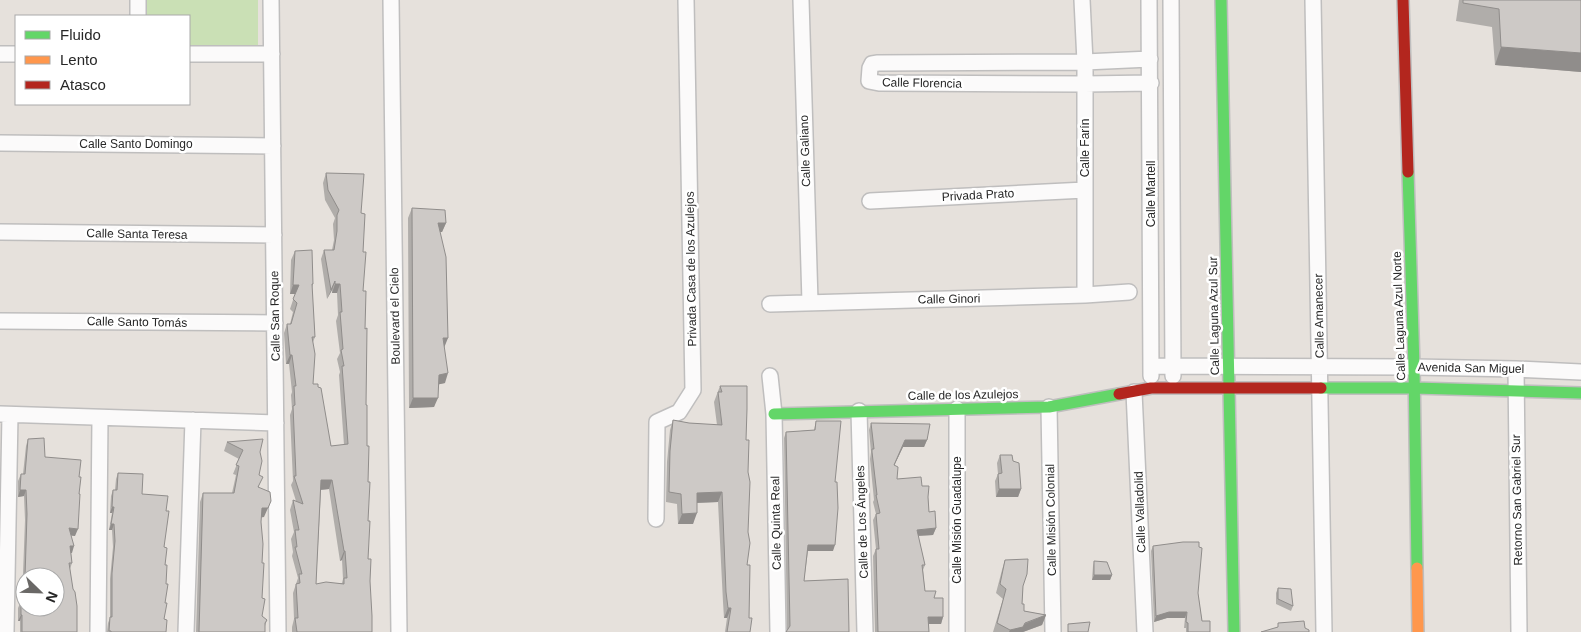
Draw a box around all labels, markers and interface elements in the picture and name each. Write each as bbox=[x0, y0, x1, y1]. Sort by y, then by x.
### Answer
legend bbox=[15, 15, 190, 105]
text: Fluido bbox=[60, 26, 101, 43]
text: Lento bbox=[60, 51, 98, 68]
street label: Calle Florencia bbox=[882, 75, 962, 91]
text: Atasco bbox=[60, 76, 106, 93]
street label: Calle Galiano bbox=[797, 114, 813, 187]
street label: Calle Farín bbox=[1078, 119, 1092, 177]
street label: Calle Santo Domingo bbox=[79, 137, 193, 151]
street label: Calle Martell bbox=[1144, 161, 1158, 227]
street label: Privada Prato bbox=[941, 186, 1015, 204]
street label: Privada Casa de los Azulejos bbox=[683, 191, 699, 347]
street label: Calle Santa Teresa bbox=[86, 226, 188, 242]
street label: Calle Laguna Azul Norte bbox=[1390, 251, 1408, 381]
street label: Calle Laguna Azul Sur bbox=[1206, 257, 1222, 375]
street label: Boulevard el Cielo bbox=[387, 267, 403, 365]
street label: Calle San Roque bbox=[267, 270, 283, 361]
street label: Calle Amanecer bbox=[1311, 274, 1327, 358]
street label: Calle Ginori bbox=[918, 291, 980, 307]
street label: Calle Santo Tomás bbox=[87, 314, 187, 330]
street label: Avenida San Miguel bbox=[1418, 360, 1524, 376]
street label: Calle de los Azulejos bbox=[908, 387, 1018, 403]
street label: Retorno San Gabriel Sur bbox=[1509, 434, 1525, 566]
street label: Calle Misión Guadalupe bbox=[950, 456, 964, 584]
street label: Calle Misión Colonial bbox=[1043, 464, 1059, 576]
street label: Calle de Los Ángeles bbox=[852, 465, 871, 579]
street label: Calle Valladolid bbox=[1132, 471, 1148, 553]
street label: Calle Quinta Real bbox=[768, 476, 784, 570]
north arrow bbox=[15, 567, 65, 617]
text: N bbox=[43, 589, 61, 605]

